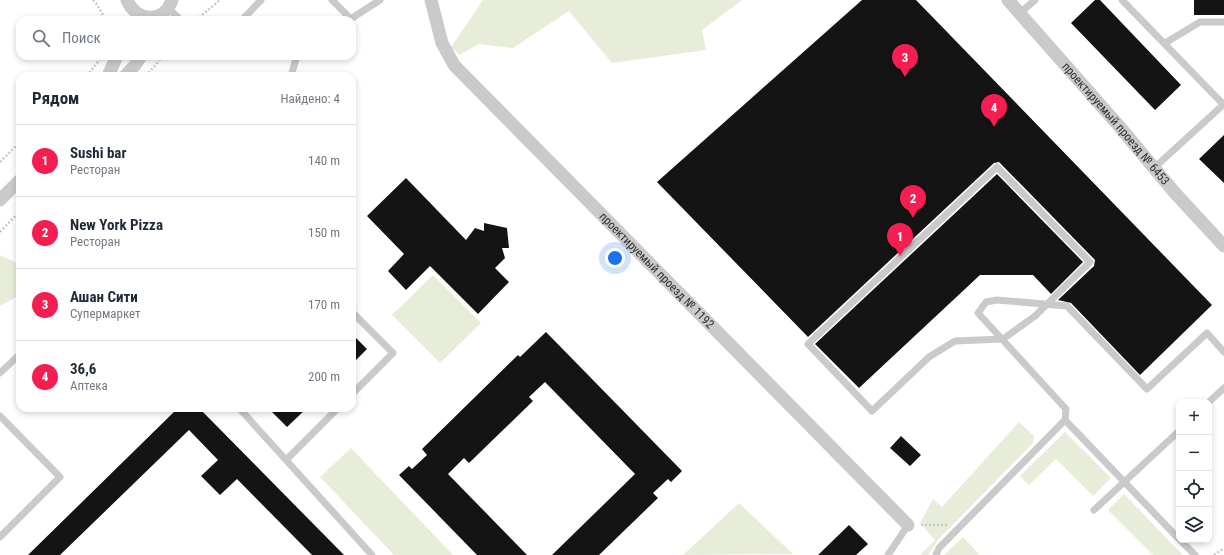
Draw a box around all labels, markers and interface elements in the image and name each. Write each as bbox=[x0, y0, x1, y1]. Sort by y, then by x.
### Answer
search box bbox=[16, 16, 356, 60]
icon: search bbox=[30, 27, 52, 49]
text: Поиск bbox=[62, 29, 101, 47]
pin: 3 bbox=[892, 44, 918, 77]
street label: проектируемый проезд № 6453 bbox=[1059, 59, 1172, 188]
text: Рядом bbox=[32, 88, 79, 108]
text: Найдено: 4 bbox=[280, 91, 340, 106]
pin: 4 bbox=[981, 94, 1007, 127]
text: Sushi bar bbox=[70, 144, 126, 162]
text: 1 bbox=[42, 153, 48, 168]
text: 140 m bbox=[308, 153, 340, 168]
text: Ресторан bbox=[70, 162, 120, 177]
pin: 2 bbox=[900, 185, 926, 218]
street label: проектируемый проезд № 1192 bbox=[596, 209, 717, 331]
text: New York Pizza bbox=[70, 216, 163, 234]
pin: 1 bbox=[887, 223, 913, 256]
text: 2 bbox=[42, 225, 48, 240]
text: 150 m bbox=[308, 225, 340, 240]
text: Ресторан bbox=[70, 234, 120, 249]
your location bbox=[605, 248, 625, 268]
text: Ашан Сити bbox=[70, 288, 138, 306]
text: 3 bbox=[42, 297, 48, 312]
text: 170 m bbox=[308, 297, 340, 312]
text: Супермаркет bbox=[70, 306, 141, 321]
text: 36,6 bbox=[70, 360, 96, 378]
text: 4 bbox=[42, 369, 48, 384]
text: 200 m bbox=[308, 369, 340, 384]
text: Аптека bbox=[70, 378, 108, 393]
map controls bbox=[1176, 399, 1212, 543]
button: + bbox=[1176, 399, 1212, 435]
button: − bbox=[1176, 435, 1212, 471]
button: locate bbox=[1176, 471, 1212, 507]
button: layers bbox=[1176, 507, 1212, 543]

